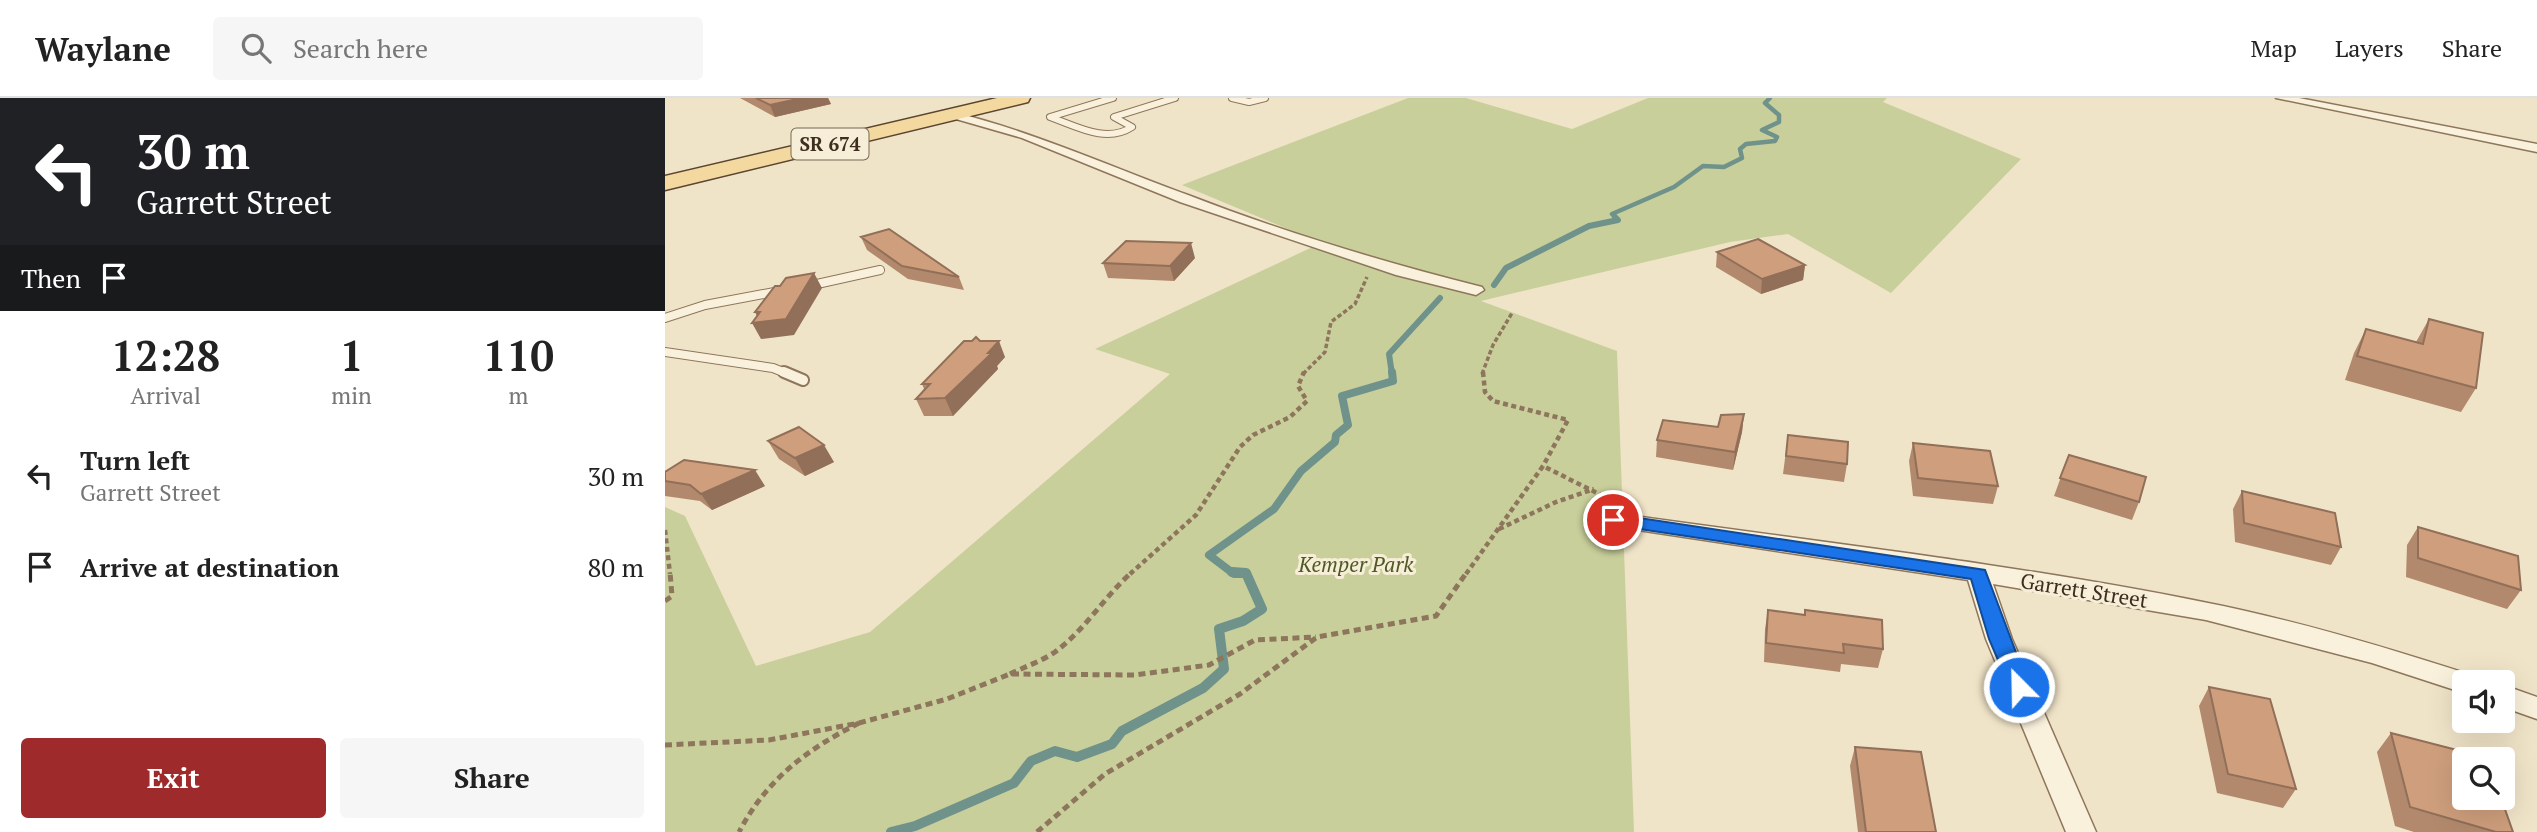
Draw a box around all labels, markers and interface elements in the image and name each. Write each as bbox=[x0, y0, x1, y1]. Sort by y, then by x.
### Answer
search box bbox=[213, 17, 703, 80]
text: Waylane bbox=[35, 27, 171, 70]
icon: search bbox=[237, 29, 275, 67]
text: Search here bbox=[293, 31, 428, 65]
text: Map bbox=[2250, 32, 2297, 64]
text: Layers bbox=[2335, 32, 2404, 64]
text: Share bbox=[2442, 32, 2502, 64]
text: 30 m bbox=[136, 118, 250, 183]
icon: left bbox=[21, 126, 112, 217]
road number: SR 674 bbox=[792, 128, 869, 159]
text: Garrett Street bbox=[136, 181, 332, 223]
icon: arrive bbox=[95, 259, 133, 297]
text: Then bbox=[21, 261, 81, 295]
text: 12:28 bbox=[111, 327, 220, 383]
text: 1 bbox=[340, 327, 363, 383]
text: 110 bbox=[483, 327, 554, 383]
text: Arrival bbox=[130, 380, 201, 411]
text: min bbox=[331, 380, 372, 411]
text: m bbox=[508, 380, 528, 411]
text: Turn left bbox=[80, 443, 190, 477]
icon: left bbox=[21, 457, 59, 495]
text: 30 m bbox=[588, 459, 644, 493]
text: Garrett Street bbox=[80, 477, 221, 508]
pin bbox=[1583, 490, 1643, 550]
icon: arrive bbox=[1594, 501, 1632, 539]
icon: arrive bbox=[21, 548, 59, 586]
text: Arrive at destination bbox=[80, 550, 339, 584]
text: 80 m bbox=[588, 550, 644, 584]
park label: Kemper Park bbox=[1298, 550, 1414, 578]
street label: Garrett Street bbox=[2019, 566, 2150, 614]
position arrow bbox=[1982, 650, 2056, 724]
map controls bbox=[2452, 670, 2515, 810]
button: sound bbox=[2452, 670, 2515, 733]
button: Exit bbox=[21, 738, 326, 818]
button: Share bbox=[340, 738, 644, 818]
button: search bbox=[2452, 747, 2515, 810]

